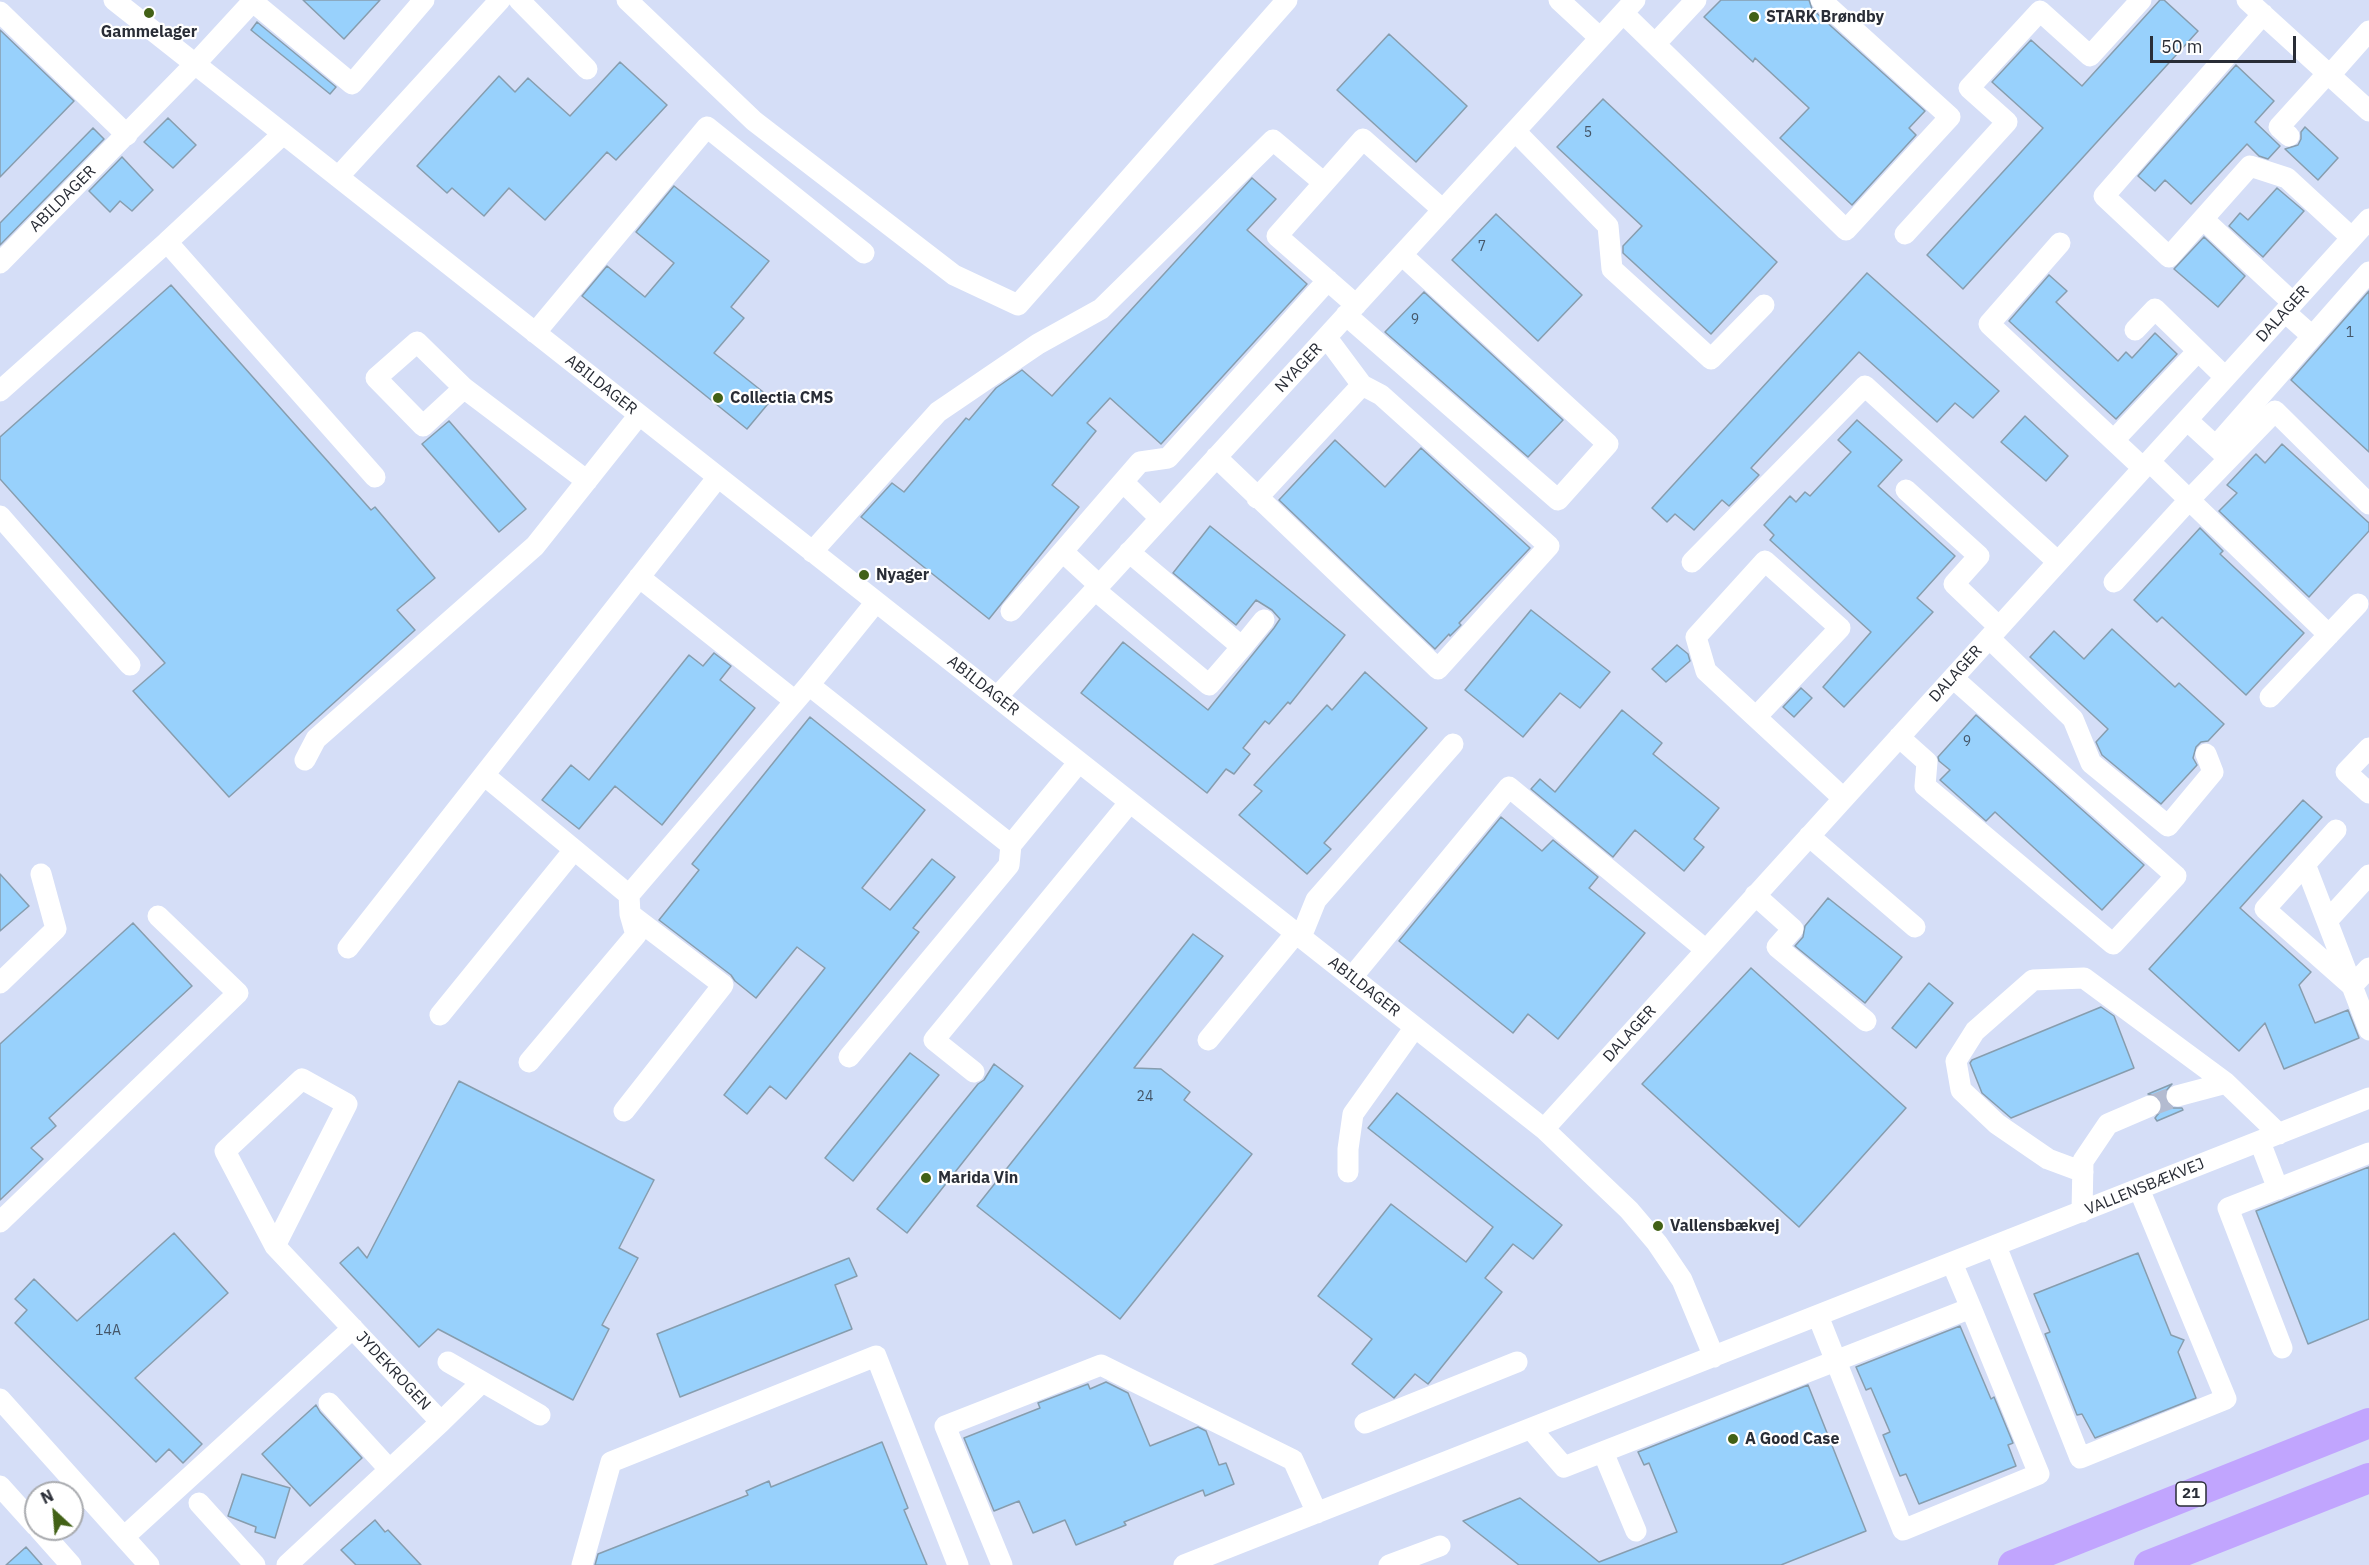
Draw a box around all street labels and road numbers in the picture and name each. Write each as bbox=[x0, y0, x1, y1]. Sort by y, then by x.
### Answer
street label: ABILDAGER bbox=[26, 162, 100, 236]
street label: DALAGER bbox=[2253, 282, 2313, 346]
street label: NYAGER bbox=[1271, 339, 1327, 397]
street label: ABILDAGER bbox=[561, 351, 641, 419]
street label: DALAGER bbox=[1926, 642, 1986, 706]
street label: ABILDAGER bbox=[943, 652, 1023, 720]
street label: ABILDAGER bbox=[1324, 953, 1404, 1021]
street label: DALAGER bbox=[1600, 1002, 1660, 1066]
street label: VALLENSBÆKVEJ bbox=[2083, 1154, 2207, 1220]
street label: JYDEKROGEN bbox=[352, 1328, 434, 1414]
road number: 21 bbox=[2176, 1482, 2206, 1506]

